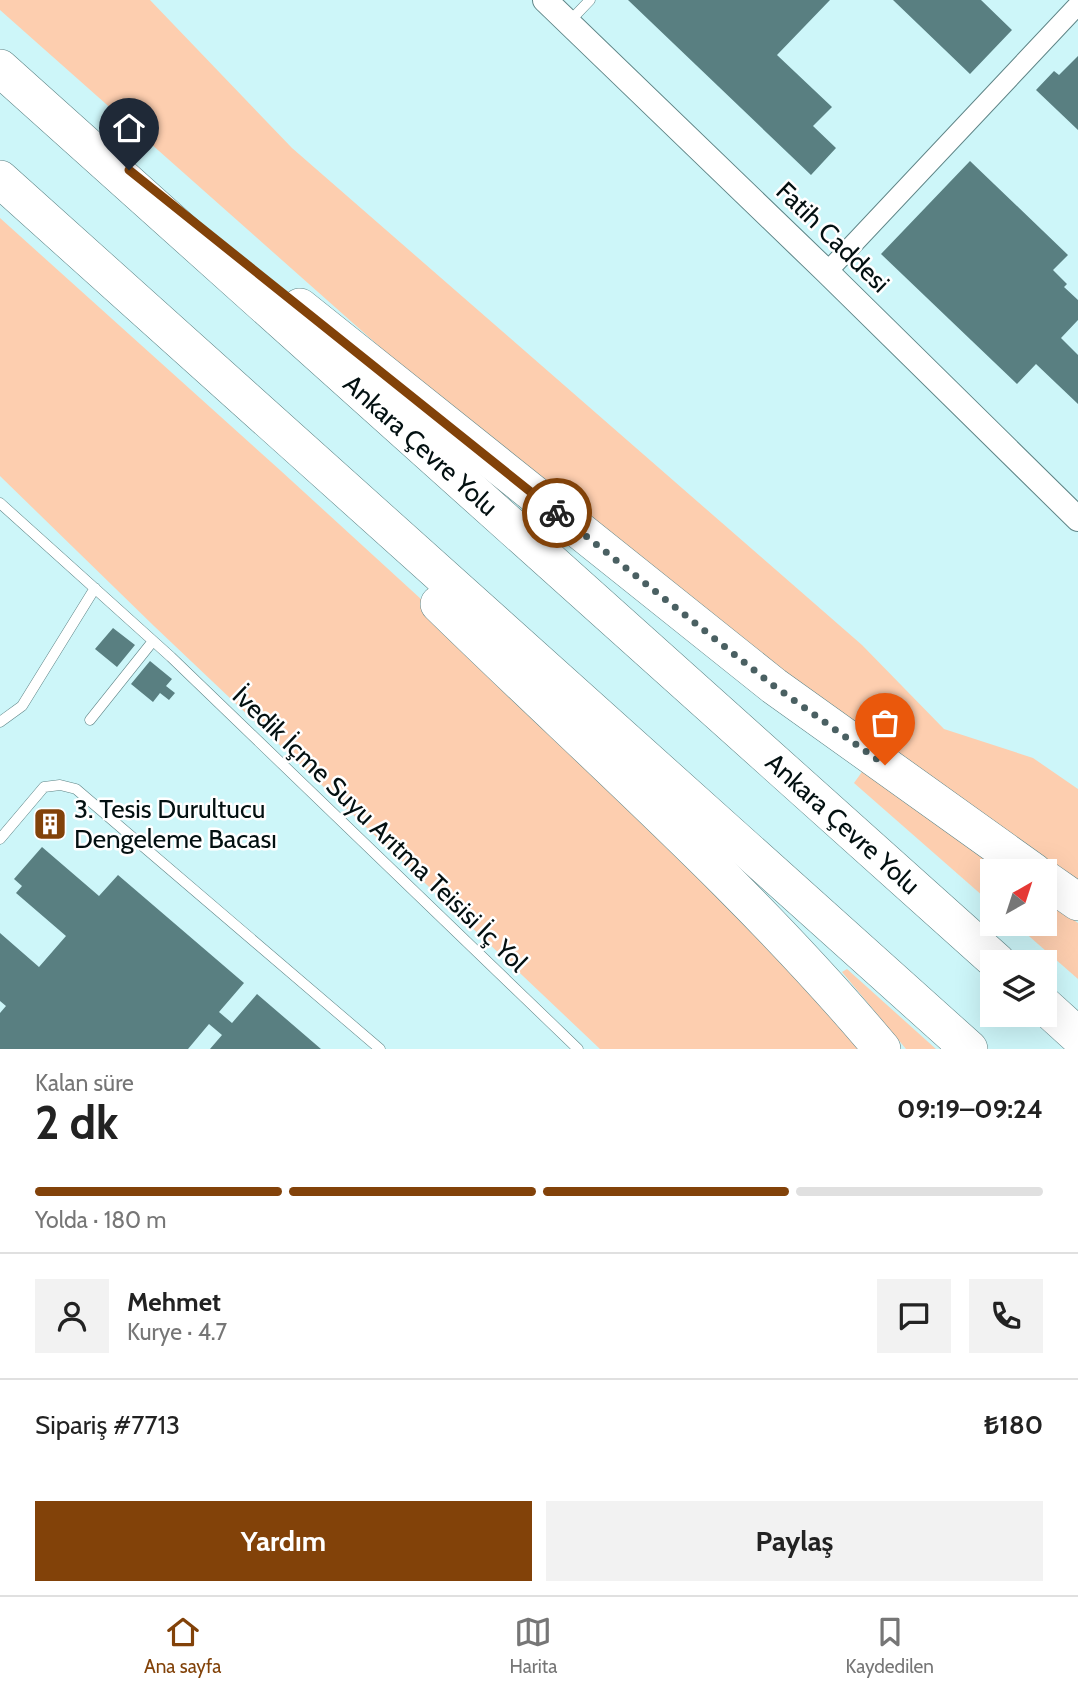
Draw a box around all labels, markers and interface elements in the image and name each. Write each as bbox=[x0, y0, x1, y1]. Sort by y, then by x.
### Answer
pin bbox=[99, 98, 159, 170]
icon: home bbox=[110, 109, 148, 147]
street label: Fatih Caddesi bbox=[770, 175, 896, 299]
street label: Ankara Çevre Yolu bbox=[337, 368, 504, 523]
courier bbox=[522, 478, 592, 548]
icon: bike bbox=[538, 494, 576, 532]
street label: İvedik İçme Suyu Arıtma Teisisi İç Yol bbox=[226, 679, 534, 979]
pin bbox=[855, 693, 915, 765]
icon: bag bbox=[866, 704, 904, 742]
street label: Ankara Çevre Yolu bbox=[759, 746, 927, 901]
place label: 3. Tesis Durultucu Dengeleme Bacası bbox=[74, 793, 277, 855]
building icon: 3. Tesis Durultucu Dengeleme Bacası bbox=[31, 805, 69, 843]
north arrow bbox=[980, 859, 1057, 936]
map controls bbox=[980, 859, 1057, 1027]
button: layers bbox=[980, 950, 1057, 1027]
text: Kalan süre bbox=[35, 1069, 134, 1097]
text: 09:19–09:24 bbox=[897, 1093, 1043, 1125]
text: 2 dk bbox=[35, 1095, 118, 1151]
text: Yolda · 180 m bbox=[35, 1206, 167, 1234]
button: person bbox=[35, 1279, 109, 1353]
button: chat bbox=[877, 1279, 951, 1353]
button: phone bbox=[969, 1279, 1043, 1353]
text: Mehmet bbox=[127, 1286, 221, 1318]
text: Kurye · 4.7 bbox=[127, 1318, 227, 1346]
text: Sipariş #7713 bbox=[35, 1409, 180, 1441]
text: ₺180 bbox=[984, 1409, 1043, 1441]
button: Yardım bbox=[35, 1501, 532, 1581]
button: Paylaş bbox=[546, 1501, 1043, 1581]
tab: Ana sayfa bbox=[144, 1613, 221, 1678]
tab: Harita bbox=[509, 1613, 557, 1678]
tab: Kaydedilen bbox=[845, 1613, 934, 1678]

